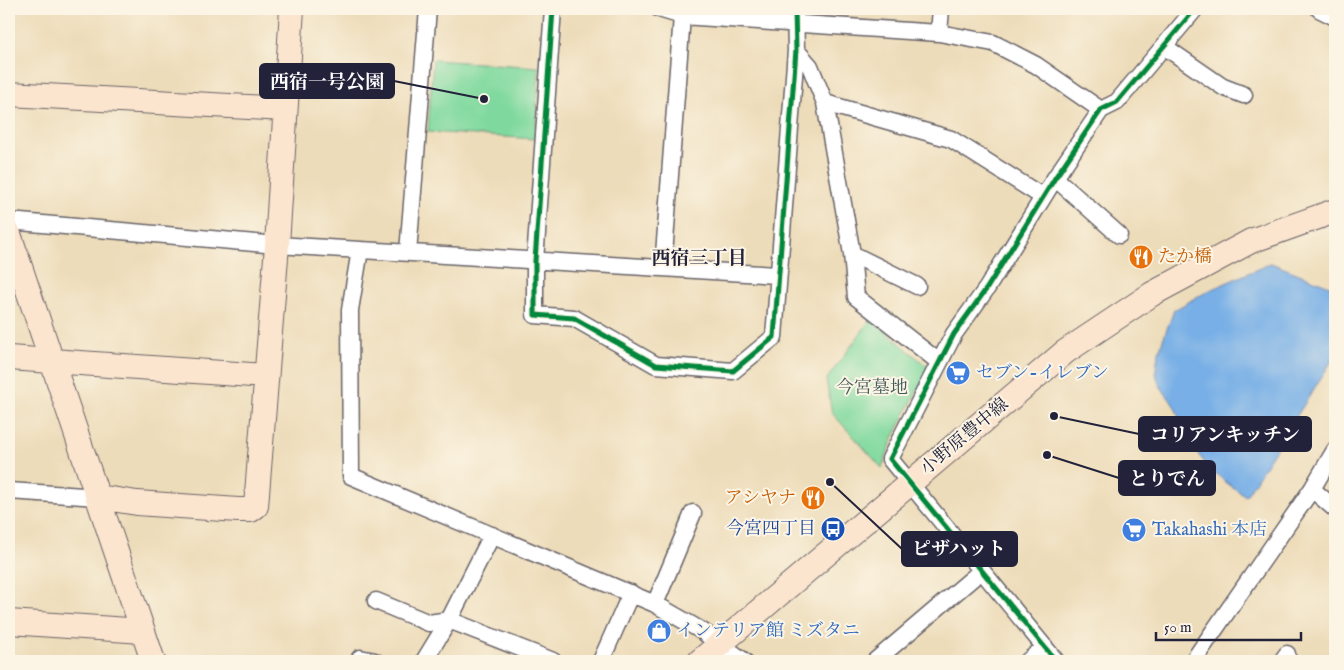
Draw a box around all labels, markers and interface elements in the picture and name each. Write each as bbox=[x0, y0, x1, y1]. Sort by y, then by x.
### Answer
callout: 西宿一号公園 bbox=[260, 64, 394, 98]
text: 西宿一号公園 bbox=[270, 71, 384, 95]
restaurant icon: たか橋 bbox=[1128, 244, 1154, 270]
place label: たか橋 bbox=[1158, 246, 1212, 269]
district label: 西宿三丁目 bbox=[651, 247, 747, 271]
supermarket icon: セブン-イレブン bbox=[945, 360, 971, 386]
place label: セブン-イレブン bbox=[976, 362, 1109, 385]
park label: 今宮墓地 bbox=[836, 377, 908, 400]
street label: 小野原豊中線 bbox=[916, 393, 1014, 481]
callout: コリアンキッチン bbox=[1139, 417, 1311, 451]
text: コリアンキッチン bbox=[1150, 424, 1300, 448]
callout: とりでん bbox=[1119, 461, 1215, 495]
text: とりでん bbox=[1129, 468, 1205, 492]
restaurant icon: アシヤナ bbox=[800, 485, 826, 511]
place label: アシヤナ bbox=[725, 487, 796, 510]
bus stop icon: 今宮四丁目 bbox=[820, 516, 846, 542]
supermarket icon: Takahashi 本店 bbox=[1121, 517, 1147, 543]
place label: 今宮四丁目 bbox=[726, 518, 816, 541]
place label: Takahashi 本店 bbox=[1152, 519, 1267, 542]
callout: ピザハット bbox=[902, 532, 1017, 566]
text: ピザハット bbox=[912, 538, 1006, 562]
scale bar bbox=[1156, 610, 1302, 642]
shop icon: インテリア館 ミズタニ bbox=[646, 618, 672, 644]
text: 50 m bbox=[1164, 618, 1192, 637]
place label: インテリア館 ミズタニ bbox=[676, 620, 860, 643]

